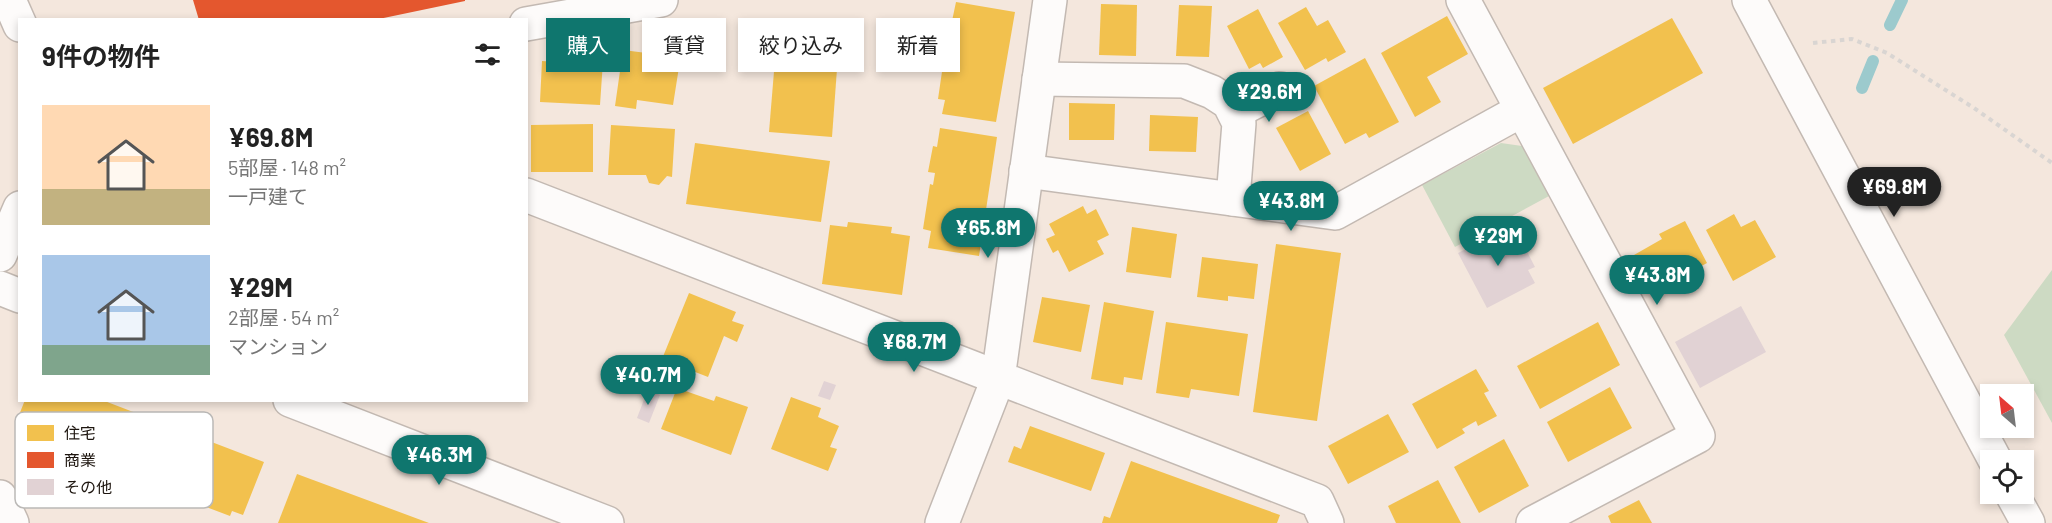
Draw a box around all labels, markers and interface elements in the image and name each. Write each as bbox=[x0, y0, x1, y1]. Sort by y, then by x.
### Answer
chip: 購入 bbox=[546, 18, 630, 72]
chip: 賃貸 bbox=[642, 18, 726, 72]
chip: 絞り込み bbox=[738, 18, 864, 72]
chip: 新着 bbox=[876, 18, 960, 72]
icon: filters bbox=[471, 38, 504, 71]
text: 9件の物件 bbox=[42, 40, 160, 71]
pin: ¥29.6M bbox=[1220, 72, 1318, 123]
text: ¥29.6M bbox=[1236, 79, 1302, 103]
text: ¥69.8M bbox=[228, 121, 313, 152]
icon: home bbox=[90, 129, 162, 201]
text: 5部屋 · 148 m² bbox=[228, 155, 346, 179]
pin: ¥69.8M bbox=[1845, 167, 1943, 218]
text: ¥69.8M bbox=[1861, 174, 1927, 198]
pin: ¥43.8M bbox=[1242, 181, 1340, 232]
text: 一戸建て bbox=[228, 184, 308, 208]
text: ¥43.8M bbox=[1257, 188, 1325, 212]
pin: ¥65.8M bbox=[939, 208, 1037, 259]
text: ¥65.8M bbox=[955, 215, 1021, 239]
pin: ¥29M bbox=[1462, 216, 1534, 267]
text: ¥29M bbox=[1473, 223, 1523, 247]
pin: ¥43.8M bbox=[1608, 255, 1706, 306]
text: ¥43.8M bbox=[1623, 262, 1691, 286]
text: ¥29M bbox=[228, 271, 293, 302]
icon: home bbox=[90, 279, 162, 351]
text: 2部屋 · 54 m² bbox=[228, 305, 339, 329]
pin: ¥68.7M bbox=[865, 322, 963, 373]
text: ¥68.7M bbox=[882, 329, 946, 353]
text: マンション bbox=[228, 334, 328, 358]
pin: ¥40.7M bbox=[599, 355, 697, 406]
text: ¥40.7M bbox=[615, 362, 681, 386]
north arrow bbox=[1980, 384, 2034, 438]
map controls bbox=[1980, 384, 2034, 504]
legend bbox=[15, 412, 213, 508]
text: 住宅 bbox=[64, 423, 96, 442]
pin: ¥46.3M bbox=[390, 435, 488, 486]
text: ¥46.3M bbox=[405, 442, 473, 466]
text: 商業 bbox=[64, 450, 96, 469]
button: locate bbox=[1980, 450, 2034, 504]
text: その他 bbox=[64, 477, 112, 496]

